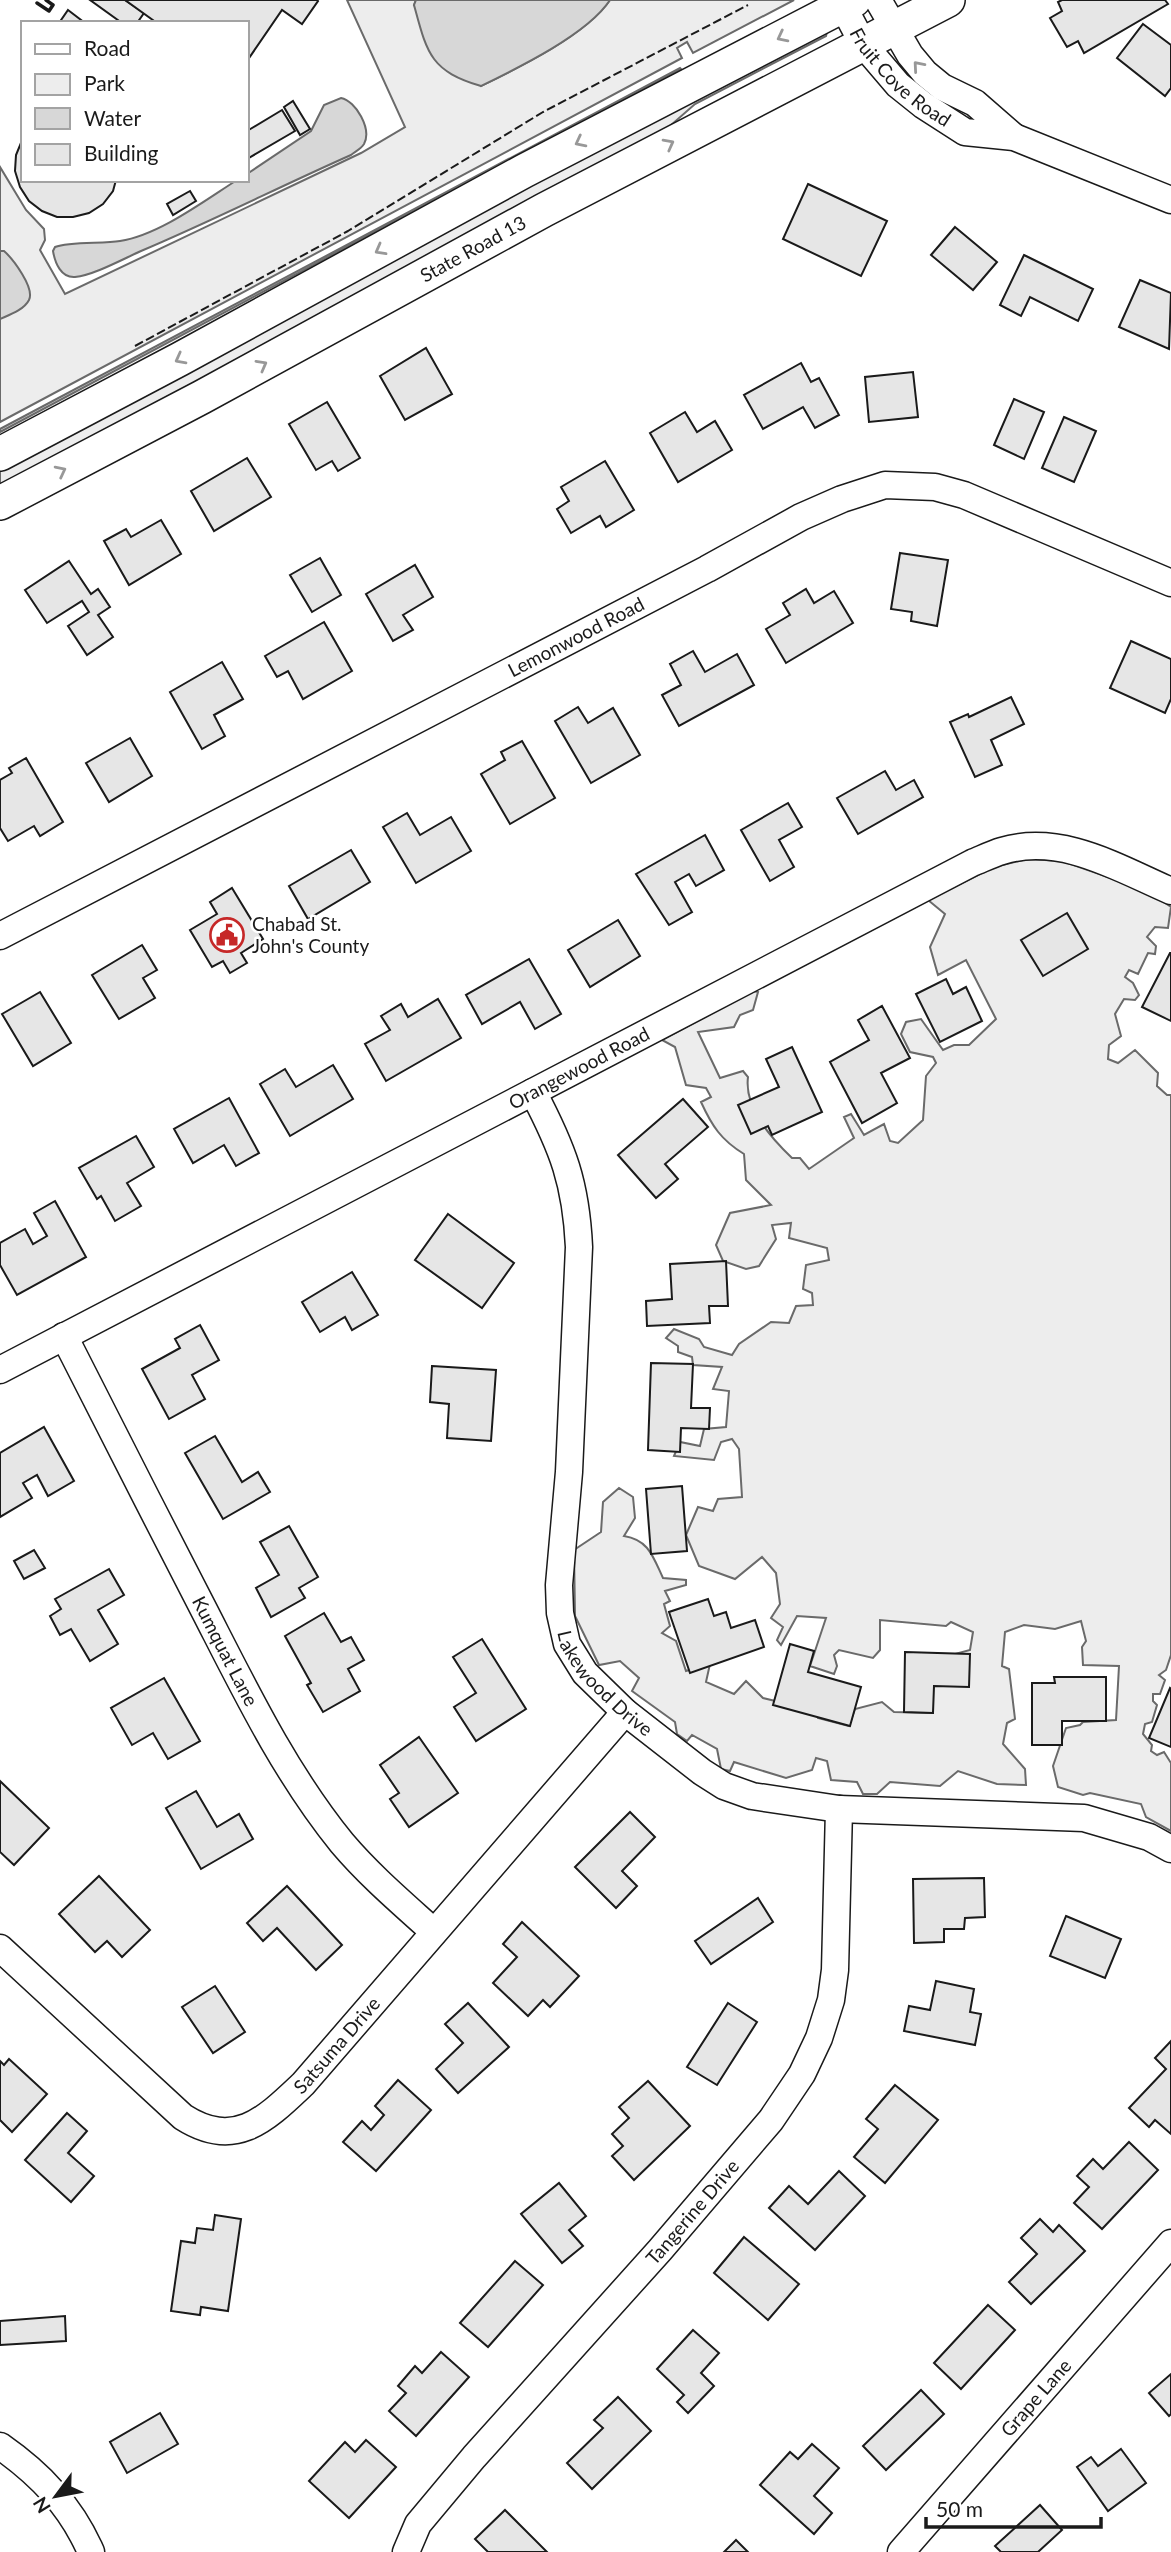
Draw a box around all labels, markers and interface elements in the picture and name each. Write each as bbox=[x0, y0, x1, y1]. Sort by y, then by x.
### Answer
legend bbox=[21, 21, 248, 182]
street label: Fruit Cove Road bbox=[846, 24, 955, 131]
one-way arrow bbox=[777, 29, 789, 43]
text: Road bbox=[84, 35, 131, 60]
one-way arrow bbox=[914, 61, 926, 74]
text: Park bbox=[84, 70, 125, 95]
text: Water bbox=[84, 105, 141, 130]
one-way arrow bbox=[575, 134, 587, 147]
one-way arrow bbox=[662, 139, 674, 153]
text: Building bbox=[84, 140, 159, 165]
street label: State Road 13 bbox=[416, 210, 530, 286]
one-way arrow bbox=[375, 242, 387, 255]
one-way arrow bbox=[175, 350, 187, 364]
one-way arrow bbox=[254, 359, 267, 373]
one-way arrow bbox=[53, 466, 66, 479]
street label: Lemonwood Road bbox=[504, 592, 648, 681]
place label: Chabad St. John's County bbox=[252, 912, 369, 957]
public building icon: Chabad St. John's County bbox=[208, 916, 246, 954]
street label: Orangewood Road bbox=[504, 1021, 653, 1114]
street label: Kumquat Lane bbox=[188, 1592, 263, 1710]
street label: Lakewood Drive bbox=[553, 1628, 658, 1740]
street label: Satsuma Drive bbox=[288, 1992, 384, 2098]
street label: Tangerine Drive bbox=[641, 2154, 743, 2269]
street label: Grape Lane bbox=[995, 2354, 1076, 2441]
north arrow bbox=[21, 2461, 91, 2531]
scale bar bbox=[926, 2486, 1101, 2530]
text: N bbox=[28, 2493, 55, 2518]
text: 50 m bbox=[936, 2496, 983, 2521]

